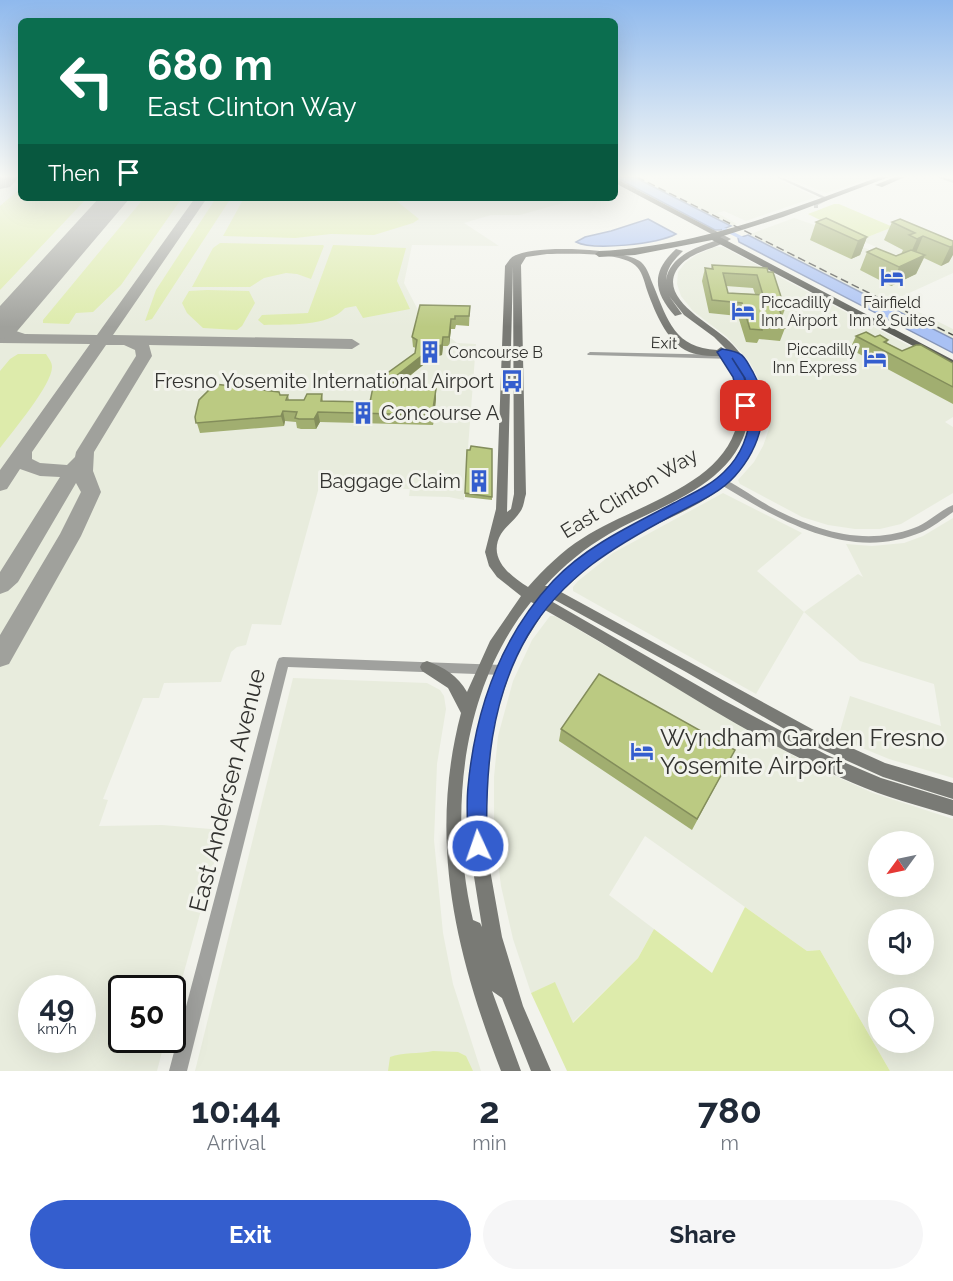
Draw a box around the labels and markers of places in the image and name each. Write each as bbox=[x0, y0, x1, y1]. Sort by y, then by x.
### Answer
hotel icon: Fairfield Inn & Suites bbox=[879, 264, 905, 290]
place label: Piccadilly Inn Airport bbox=[761, 293, 838, 330]
place label: Fairfield Inn & Suites bbox=[849, 293, 936, 330]
hotel icon: Piccadilly Inn Airport bbox=[730, 298, 756, 324]
building icon: Concourse B bbox=[417, 339, 443, 365]
place label: Piccadilly Inn Express bbox=[772, 340, 857, 377]
place label: Concourse B bbox=[448, 343, 543, 362]
hotel icon: Piccadilly Inn Express bbox=[862, 345, 888, 371]
bus stop icon: Fresno Yosemite International Airport bbox=[499, 368, 525, 394]
place label: Fresno Yosemite International Airport bbox=[154, 369, 494, 393]
pin bbox=[720, 380, 771, 431]
building icon: Concourse A bbox=[350, 400, 376, 426]
place label: Concourse A bbox=[381, 401, 500, 425]
building icon: Baggage Claim bbox=[466, 468, 492, 494]
place label: Baggage Claim bbox=[319, 469, 461, 493]
place label: Wyndham Garden Fresno Yosemite Airport bbox=[660, 723, 945, 780]
hotel icon: Wyndham Garden Fresno Yosemite Airport bbox=[629, 738, 655, 764]

